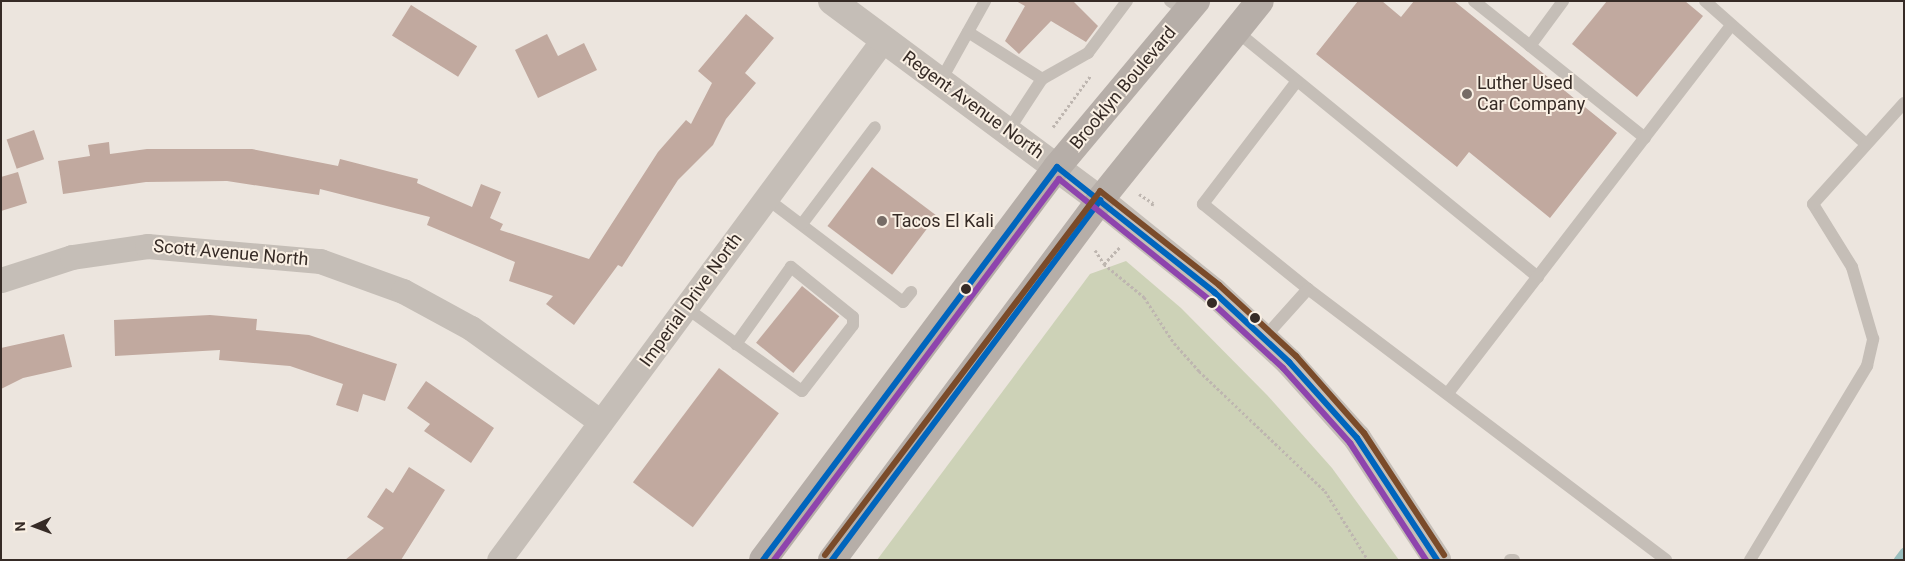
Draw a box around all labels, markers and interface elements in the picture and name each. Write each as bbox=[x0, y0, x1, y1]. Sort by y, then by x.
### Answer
street label: Brooklyn Boulevard bbox=[1065, 22, 1181, 154]
street label: Regent Avenue North bbox=[898, 46, 1048, 164]
place label: Luther Used Car Company bbox=[1477, 73, 1585, 116]
marker: Luther Used Car Company bbox=[1461, 88, 1473, 100]
place label: Tacos El Kali bbox=[892, 210, 994, 232]
marker: Tacos El Kali bbox=[876, 215, 888, 227]
street label: Imperial Drive North bbox=[635, 229, 747, 371]
street label: Scott Avenue North bbox=[153, 235, 309, 271]
unlabelled marker bbox=[961, 284, 971, 294]
unlabelled marker bbox=[1207, 298, 1217, 308]
unlabelled marker bbox=[1250, 313, 1260, 323]
north arrow bbox=[10, 501, 60, 551]
text: N bbox=[12, 521, 28, 532]

